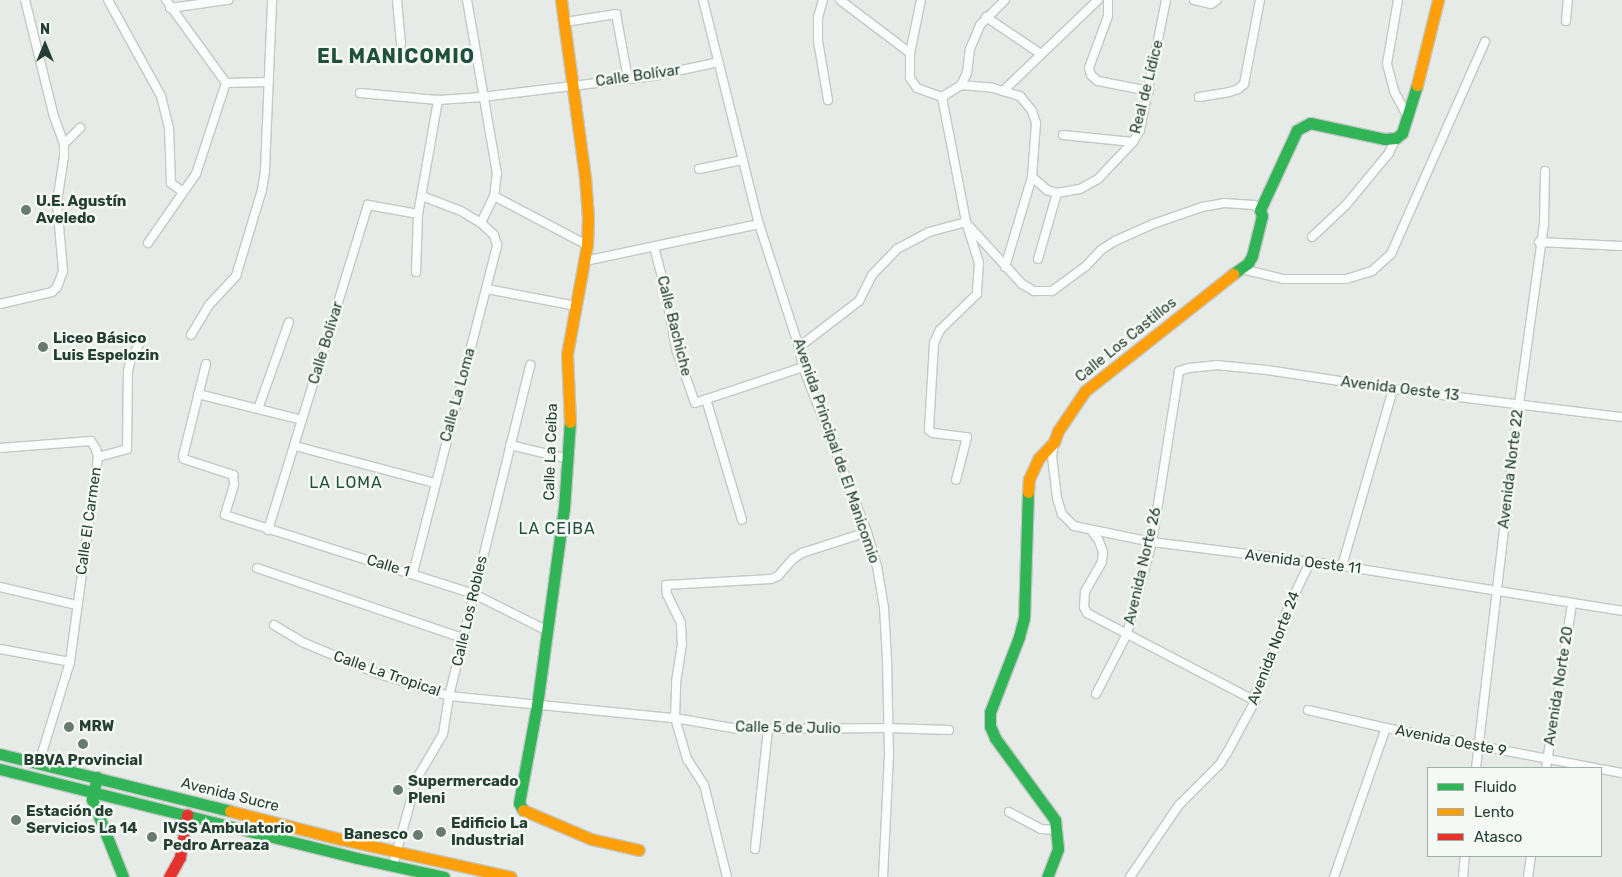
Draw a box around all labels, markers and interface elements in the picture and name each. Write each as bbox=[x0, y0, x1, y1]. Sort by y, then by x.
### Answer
north arrow bbox=[20, 20, 70, 70]
text: N bbox=[40, 21, 50, 38]
street label: Real de Lídice bbox=[1127, 38, 1167, 136]
district label: EL MANICOMIO bbox=[315, 44, 477, 68]
street label: Calle Bolívar bbox=[594, 61, 682, 91]
place label: U.E. Agustín Aveledo bbox=[36, 192, 127, 227]
marker: U.E. Agustín Aveledo bbox=[20, 204, 32, 216]
street label: Calle Bachiche bbox=[653, 274, 695, 378]
street label: Calle Los Castillos bbox=[1072, 294, 1180, 386]
street label: Calle Bolívar bbox=[305, 299, 347, 387]
place label: Liceo Básico Luis Espelozin bbox=[53, 329, 159, 364]
street label: Avenida Principal de El Manicomio bbox=[789, 336, 883, 566]
marker: Liceo Básico Luis Espelozin bbox=[37, 341, 49, 353]
street label: Calle La Loma bbox=[437, 346, 479, 444]
street label: Avenida Oeste 13 bbox=[1340, 373, 1460, 405]
street label: Calle La Ceiba bbox=[540, 403, 562, 501]
street label: Avenida Norte 22 bbox=[1495, 408, 1527, 530]
street label: Calle El Carmen bbox=[73, 466, 105, 576]
district label: LA LOMA bbox=[308, 473, 384, 493]
street label: Avenida Norte 26 bbox=[1121, 505, 1165, 627]
district label: LA CEIBA bbox=[517, 519, 597, 539]
street label: Avenida Oeste 11 bbox=[1244, 546, 1362, 578]
street label: Calle 1 bbox=[364, 551, 412, 581]
street label: Calle Los Robles bbox=[449, 554, 491, 668]
street label: Avenida Norte 24 bbox=[1244, 589, 1304, 707]
street label: Avenida Norte 20 bbox=[1541, 625, 1577, 747]
street label: Calle La Tropical bbox=[331, 647, 443, 701]
place label: MRW bbox=[79, 718, 114, 736]
street label: Calle 5 de Julio bbox=[735, 718, 841, 738]
marker: MRW bbox=[63, 721, 75, 733]
street label: Avenida Oeste 9 bbox=[1394, 721, 1508, 761]
marker: BBVA Provincial bbox=[77, 738, 89, 750]
place label: BBVA Provincial bbox=[23, 752, 143, 770]
legend bbox=[1427, 767, 1602, 857]
place label: Supermercado Pleni bbox=[408, 772, 518, 807]
street label: Avenida Sucre bbox=[179, 774, 281, 816]
text: Fluido bbox=[1474, 778, 1517, 796]
marker: Supermercado Pleni bbox=[392, 784, 404, 796]
place label: Estación de Servicios La 14 bbox=[26, 802, 137, 837]
text: Lento bbox=[1474, 803, 1514, 821]
marker: Estación de Servicios La 14 bbox=[10, 814, 22, 826]
place label: Edificio La Industrial bbox=[451, 814, 528, 849]
place label: IVSS Ambulatorio Pedro Arreaza bbox=[163, 819, 294, 854]
place label: Banesco bbox=[344, 826, 408, 844]
marker: Edificio La Industrial bbox=[435, 826, 447, 838]
text: Atasco bbox=[1474, 828, 1522, 846]
marker: Banesco bbox=[412, 829, 424, 841]
marker: IVSS Ambulatorio Pedro Arreaza bbox=[145, 830, 159, 844]

